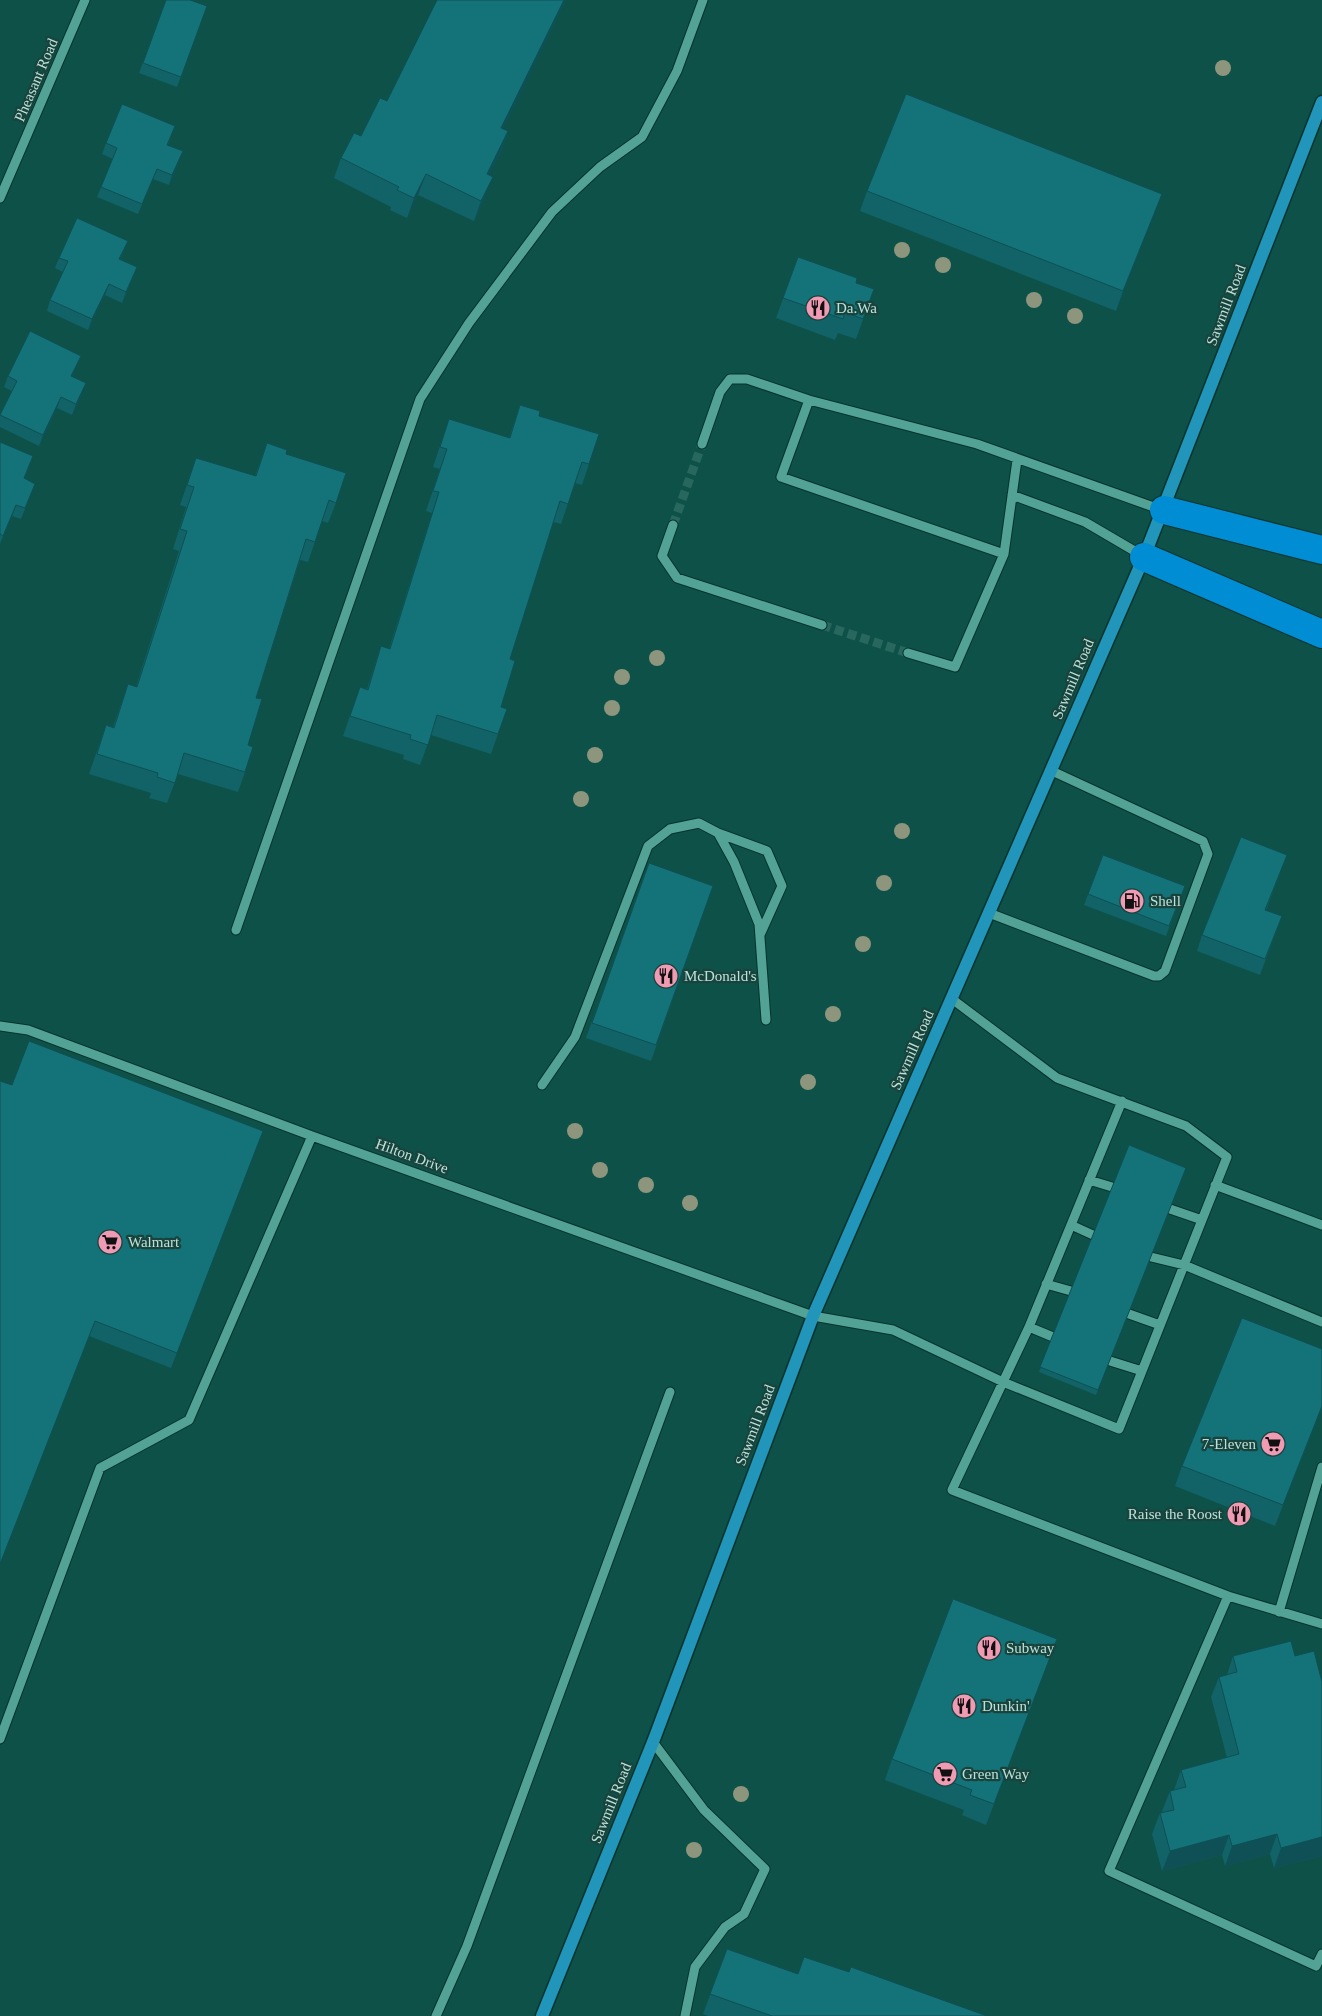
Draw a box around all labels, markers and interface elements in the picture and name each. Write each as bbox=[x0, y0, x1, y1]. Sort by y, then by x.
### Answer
street label: Pheasant Road bbox=[11, 36, 61, 124]
street label: Sawmill Road bbox=[1203, 262, 1249, 348]
restaurant icon: Da.Wa bbox=[805, 295, 831, 321]
place label: Da.Wa bbox=[836, 300, 877, 316]
street label: Sawmill Road bbox=[1049, 636, 1097, 721]
fuel station icon: Shell bbox=[1119, 888, 1145, 914]
place label: Shell bbox=[1150, 893, 1181, 909]
restaurant icon: McDonald's bbox=[653, 963, 679, 989]
place label: McDonald's bbox=[684, 968, 757, 984]
street label: Sawmill Road bbox=[887, 1007, 937, 1092]
street label: Hilton Drive bbox=[373, 1135, 451, 1177]
supermarket icon: Walmart bbox=[97, 1229, 123, 1255]
place label: Walmart bbox=[128, 1234, 180, 1250]
street label: Sawmill Road bbox=[732, 1382, 778, 1468]
supermarket icon: 7-Eleven bbox=[1260, 1431, 1286, 1457]
place label: 7-Eleven bbox=[1202, 1436, 1257, 1452]
restaurant icon: Raise the Roost bbox=[1226, 1501, 1252, 1527]
place label: Raise the Roost bbox=[1128, 1506, 1223, 1522]
restaurant icon: Subway bbox=[976, 1635, 1002, 1661]
place label: Subway bbox=[1006, 1640, 1055, 1656]
restaurant icon: Dunkin' bbox=[951, 1693, 977, 1719]
place label: Dunkin' bbox=[982, 1698, 1030, 1714]
street label: Sawmill Road bbox=[588, 1760, 635, 1846]
supermarket icon: Green Way bbox=[932, 1761, 958, 1787]
place label: Green Way bbox=[962, 1766, 1030, 1782]

